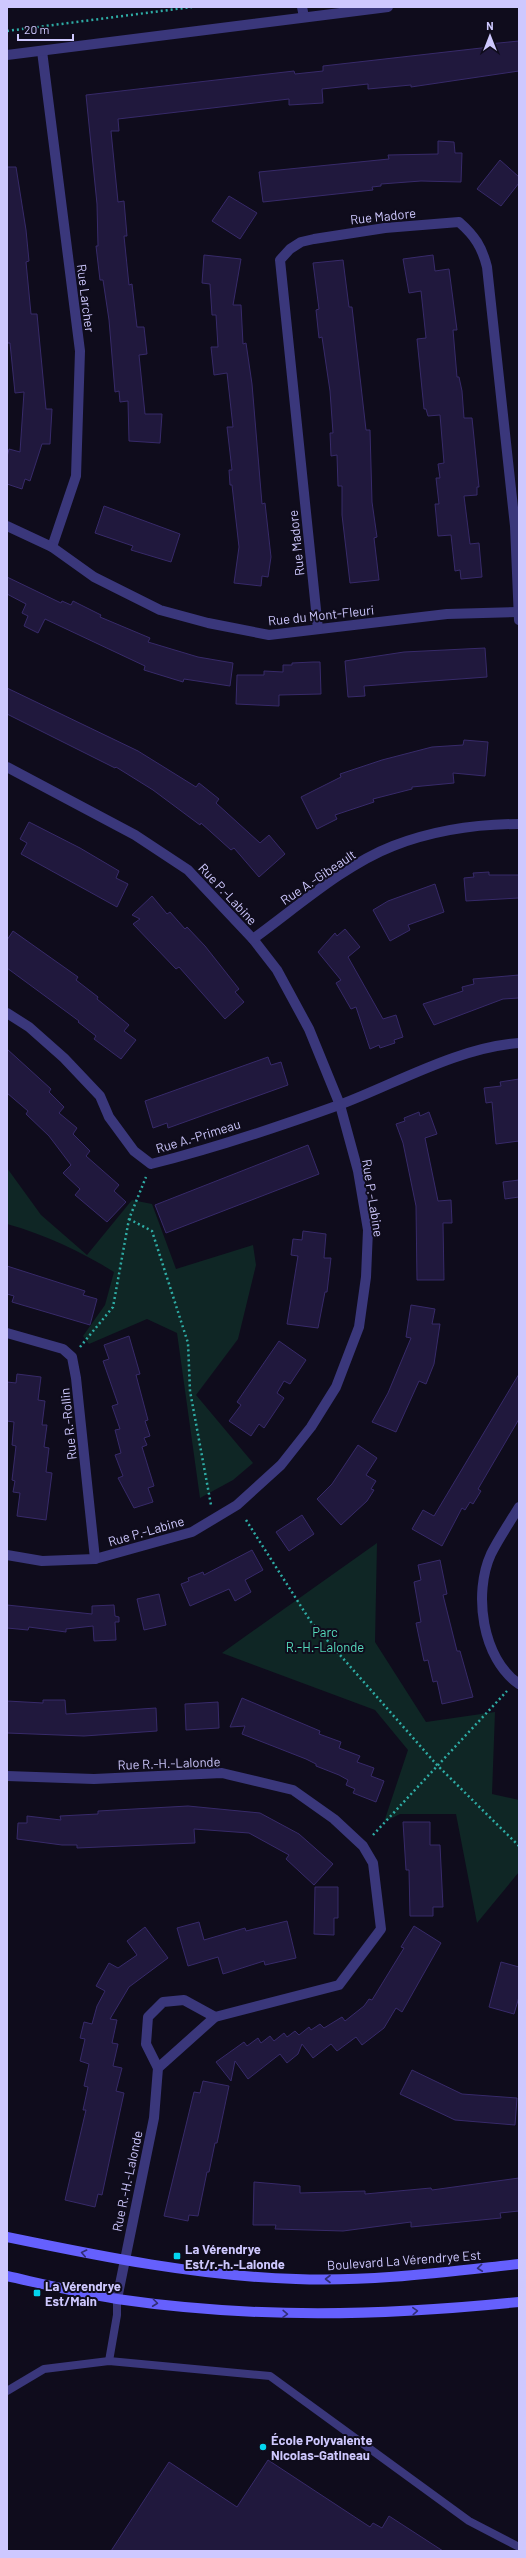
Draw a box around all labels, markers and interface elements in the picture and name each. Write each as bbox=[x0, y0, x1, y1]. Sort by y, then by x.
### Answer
scale bar bbox=[18, 16, 73, 42]
north arrow bbox=[470, 16, 510, 56]
text: N bbox=[486, 19, 494, 32]
text: 20 m bbox=[24, 22, 50, 36]
street label: Rue Madore bbox=[349, 205, 417, 227]
street label: Rue Larcher bbox=[74, 263, 98, 333]
street label: Rue Madore bbox=[285, 509, 307, 577]
street label: Rue du Mont-Fleuri bbox=[267, 601, 375, 629]
street label: Rue A.-Gibeault bbox=[277, 846, 359, 908]
street label: Rue P.-Labine bbox=[195, 860, 261, 928]
street label: Rue A.-Primeau bbox=[154, 1116, 242, 1156]
street label: Rue P.-Labine bbox=[359, 1158, 387, 1238]
street label: Rue R.-Rollin bbox=[56, 1387, 80, 1461]
street label: Rue P.-Labine bbox=[106, 1512, 186, 1550]
park label: Parc R.-H.-Lalonde bbox=[286, 1624, 364, 1655]
street label: Rue R.-H.-Lalonde bbox=[117, 1753, 221, 1773]
street label: Rue R.-H.-Lalonde bbox=[108, 2129, 146, 2233]
place label: La Vérendrye Est/r.-h.-Lalonde bbox=[185, 2241, 285, 2272]
street label: Boulevard La Vérendrye Est bbox=[326, 2247, 482, 2273]
one-way arrow bbox=[81, 2250, 87, 2258]
marker: La Vérendrye Est/r.-h.-Lalonde bbox=[172, 2251, 182, 2261]
one-way arrow bbox=[477, 2263, 483, 2272]
one-way arrow bbox=[325, 2275, 331, 2283]
place label: La Vérendrye Est/Main bbox=[45, 2278, 121, 2309]
marker: La Vérendrye Est/Main bbox=[32, 2288, 42, 2298]
one-way arrow bbox=[152, 2298, 158, 2307]
one-way arrow bbox=[412, 2307, 418, 2316]
one-way arrow bbox=[282, 2310, 288, 2318]
place label: École Polyvalente Nicolas-Gatineau bbox=[271, 2432, 373, 2463]
marker: École Polyvalente Nicolas-Gatineau bbox=[258, 2442, 268, 2452]

